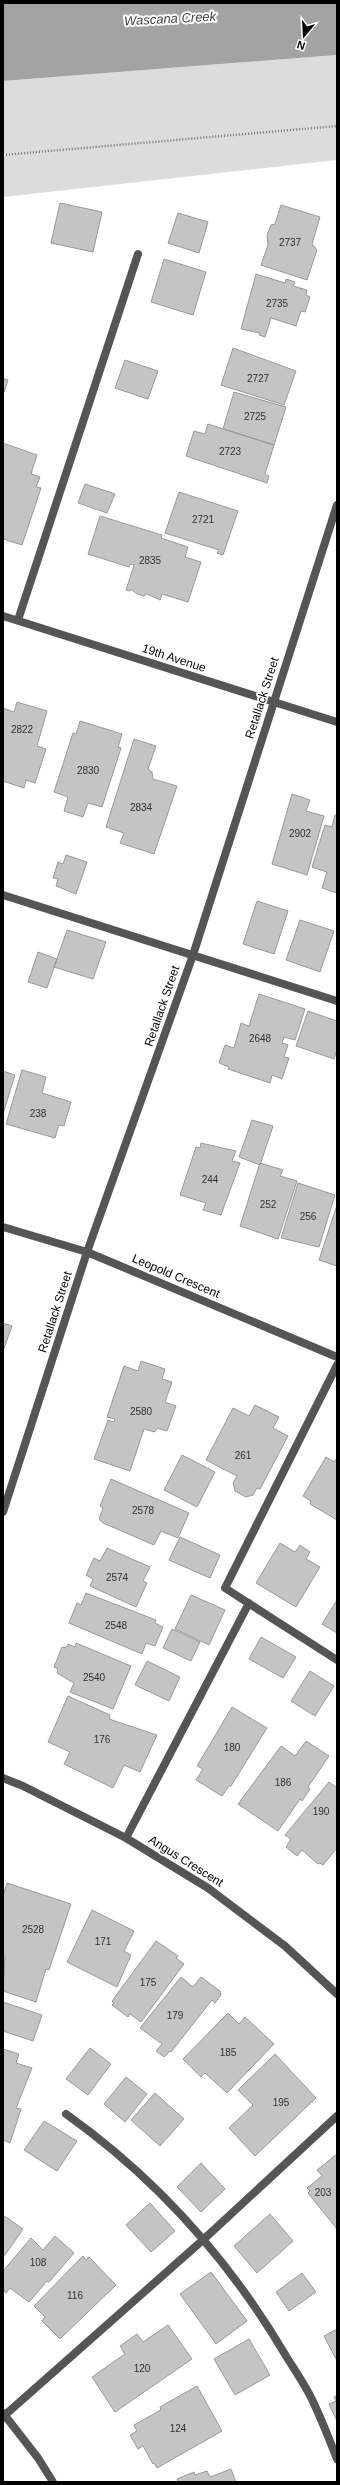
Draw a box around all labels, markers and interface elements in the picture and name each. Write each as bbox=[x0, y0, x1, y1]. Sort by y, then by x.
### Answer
water label: Wascana Creek bbox=[124, 9, 218, 28]
north arrow bbox=[284, 16, 324, 56]
text: N bbox=[295, 39, 307, 52]
house number: 2737 bbox=[279, 237, 302, 248]
house number: 2735 bbox=[266, 298, 289, 309]
house number: 2727 bbox=[247, 373, 270, 384]
house number: 2725 bbox=[244, 411, 267, 422]
house number: 2723 bbox=[219, 446, 242, 457]
house number: 2721 bbox=[192, 514, 215, 525]
house number: 2835 bbox=[139, 555, 162, 566]
street label: 19th Avenue bbox=[140, 641, 208, 675]
street label: Retallack Street bbox=[242, 655, 282, 740]
house number: 2822 bbox=[11, 724, 34, 735]
house number: 2830 bbox=[77, 765, 100, 776]
house number: 2834 bbox=[130, 802, 153, 813]
house number: 2902 bbox=[289, 828, 312, 839]
street label: Retallack Street bbox=[142, 963, 183, 1048]
house number: 2648 bbox=[249, 1033, 272, 1044]
house number: 238 bbox=[30, 1108, 47, 1119]
house number: 244 bbox=[202, 1174, 219, 1185]
house number: 252 bbox=[260, 1199, 277, 1210]
house number: 256 bbox=[300, 1211, 317, 1222]
street label: Leopold Crescent bbox=[130, 1251, 223, 1301]
street label: Retallack Street bbox=[35, 1269, 75, 1354]
house number: 2580 bbox=[130, 1406, 153, 1417]
house number: 261 bbox=[235, 1450, 252, 1461]
house number: 2578 bbox=[132, 1505, 155, 1516]
house number: 2574 bbox=[106, 1572, 129, 1583]
house number: 2548 bbox=[105, 1620, 128, 1631]
house number: 2540 bbox=[83, 1672, 106, 1683]
house number: 176 bbox=[94, 1734, 111, 1745]
house number: 180 bbox=[224, 1742, 241, 1753]
house number: 186 bbox=[275, 1777, 292, 1788]
house number: 190 bbox=[313, 1806, 330, 1817]
street label: Angus Crescent bbox=[146, 1832, 226, 1890]
house number: 2528 bbox=[22, 1924, 45, 1935]
house number: 171 bbox=[95, 1936, 112, 1947]
house number: 175 bbox=[140, 1977, 157, 1988]
house number: 179 bbox=[167, 2010, 184, 2021]
house number: 185 bbox=[220, 2047, 237, 2058]
house number: 195 bbox=[273, 2097, 290, 2108]
house number: 203 bbox=[315, 2187, 332, 2198]
house number: 108 bbox=[30, 2257, 47, 2268]
house number: 116 bbox=[67, 2290, 83, 2301]
house number: 120 bbox=[134, 2363, 151, 2374]
house number: 124 bbox=[170, 2423, 187, 2434]

